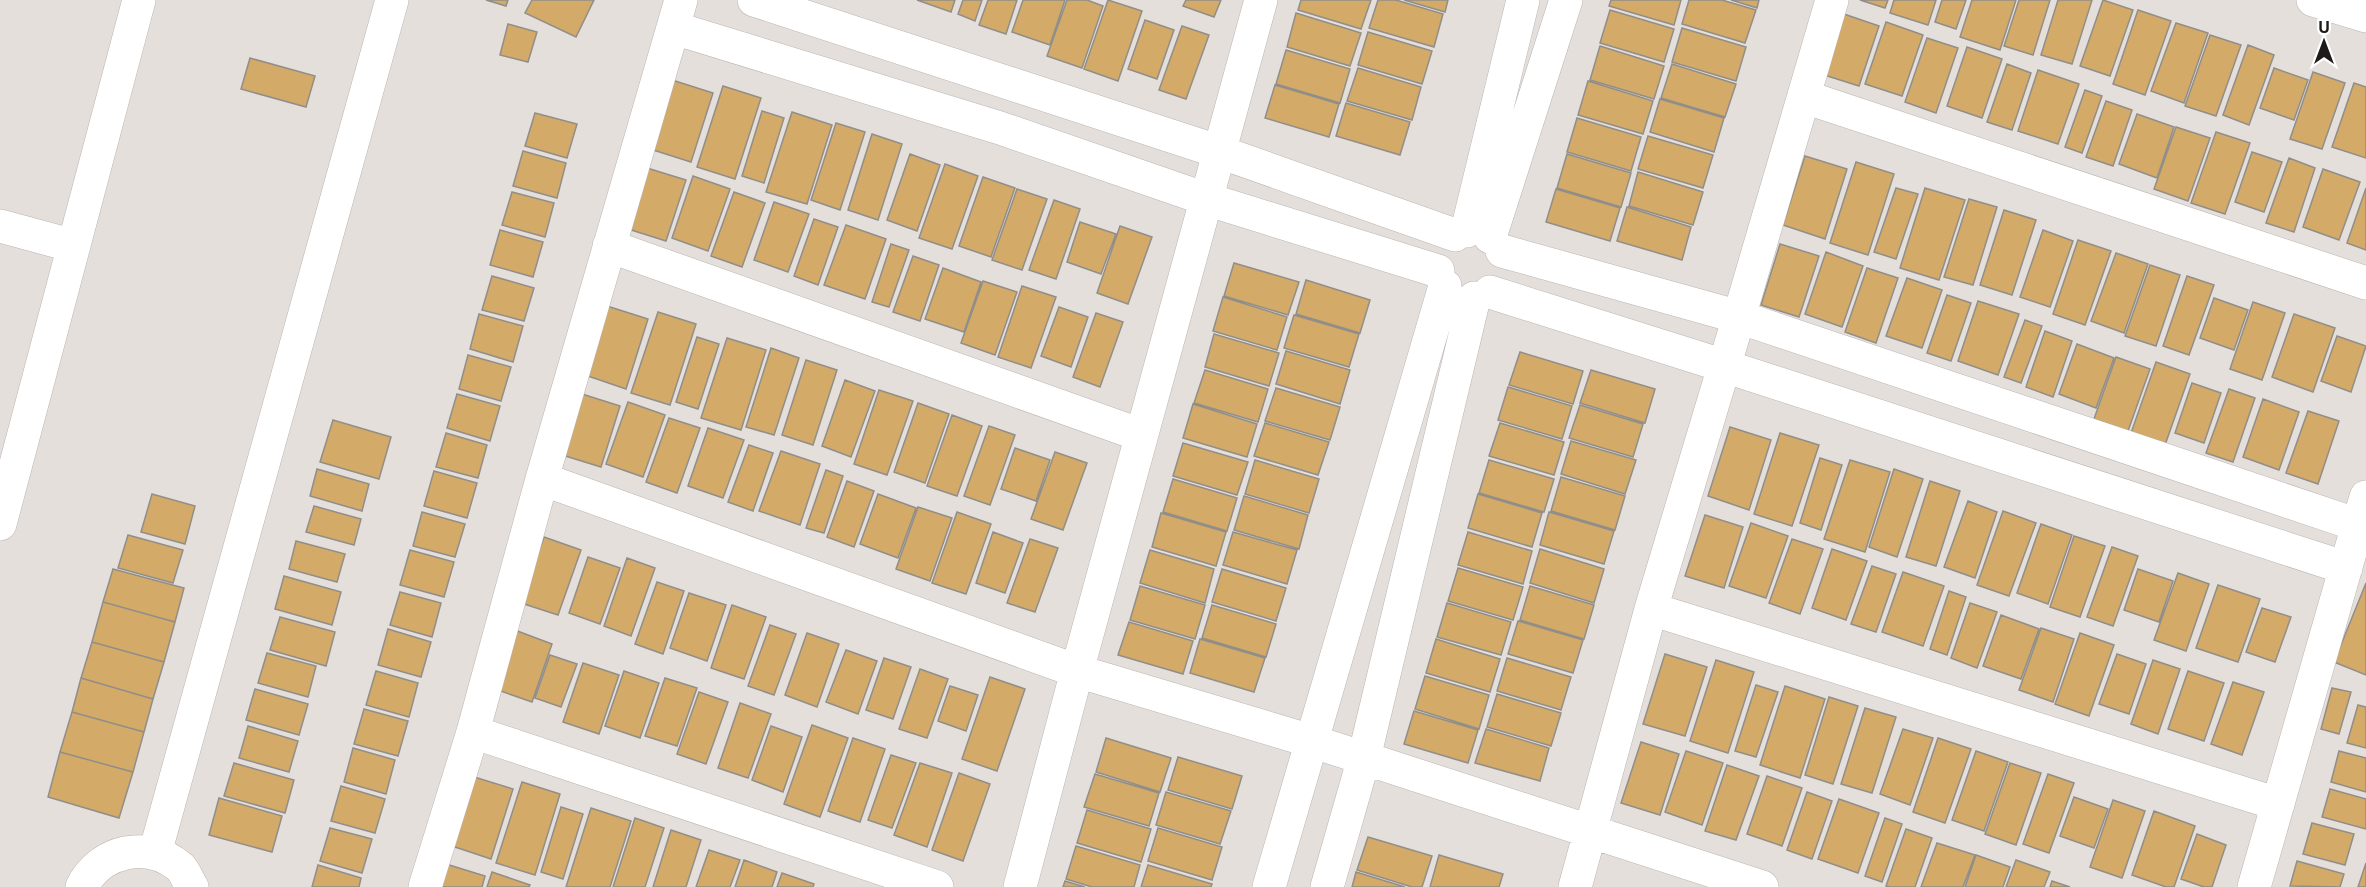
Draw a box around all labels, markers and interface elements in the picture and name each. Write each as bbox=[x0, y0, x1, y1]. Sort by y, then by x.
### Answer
north arrow bbox=[2294, 12, 2354, 72]
text: U bbox=[2318, 16, 2330, 38]

